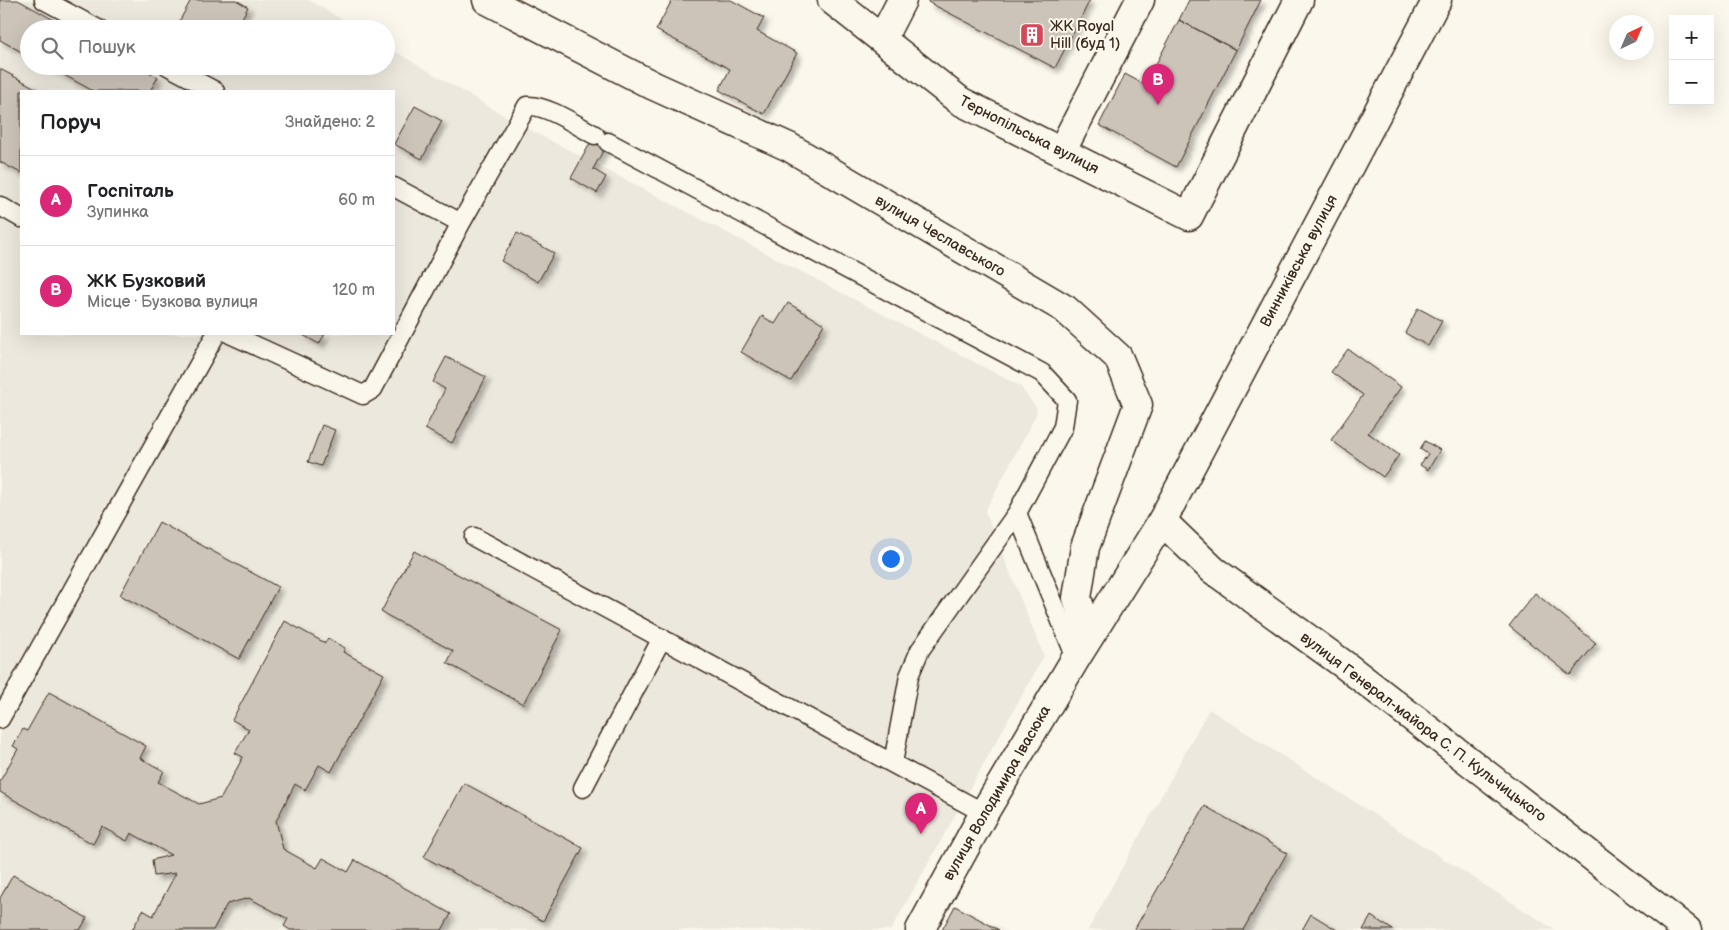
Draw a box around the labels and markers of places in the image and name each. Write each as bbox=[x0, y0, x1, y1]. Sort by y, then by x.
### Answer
place label: ЖК Royal Hill (буд 1) bbox=[1050, 17, 1120, 53]
building icon: ЖК Royal Hill (буд 1) bbox=[1019, 22, 1045, 48]
pin: B bbox=[1142, 64, 1174, 105]
pin: A bbox=[905, 793, 937, 834]

